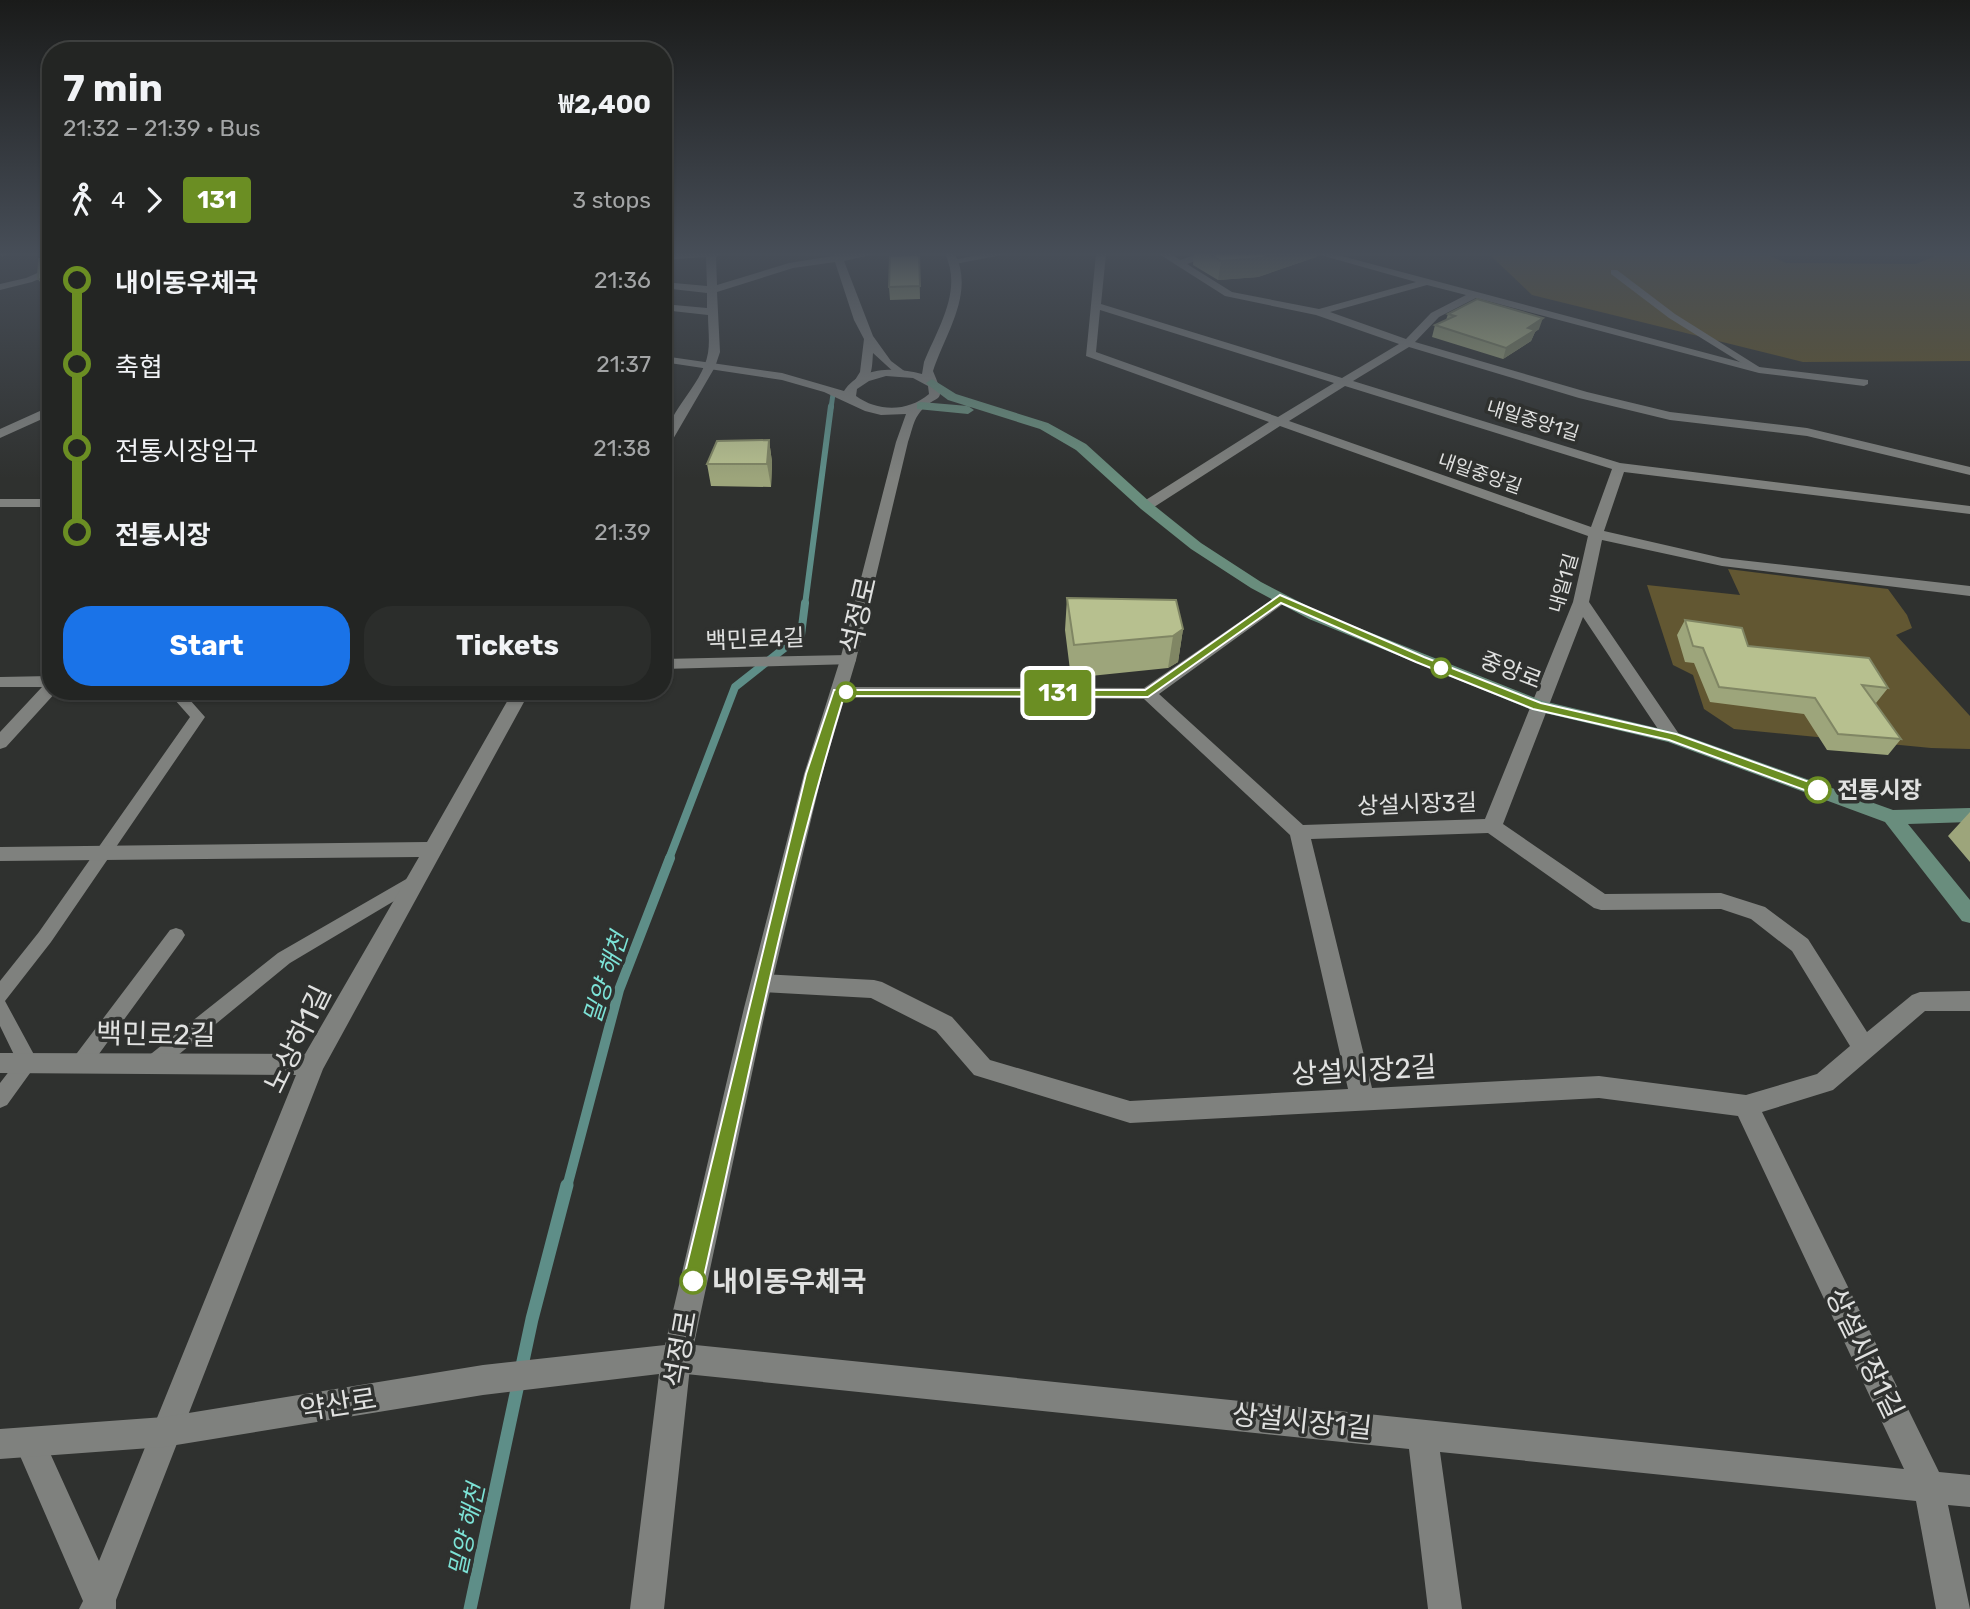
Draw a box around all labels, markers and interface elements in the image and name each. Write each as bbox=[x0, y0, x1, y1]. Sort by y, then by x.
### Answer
text: 7 min bbox=[63, 65, 163, 111]
text: ₩2,400 bbox=[559, 89, 651, 120]
text: 21:32 – 21:39 · Bus bbox=[63, 114, 261, 142]
icon: walk bbox=[63, 181, 101, 219]
icon: forward bbox=[135, 181, 173, 219]
text: 4 bbox=[111, 186, 125, 214]
text: 131 bbox=[197, 186, 237, 214]
text: 3 stops bbox=[572, 186, 651, 214]
text: 21:36 bbox=[594, 266, 651, 294]
text: 내이동우체국 bbox=[115, 268, 259, 299]
text: 21:37 bbox=[596, 350, 651, 378]
text: 축협 bbox=[115, 352, 163, 383]
street label: 내일중앙1길 bbox=[1484, 396, 1582, 445]
text: 21:38 bbox=[593, 434, 651, 462]
text: 전통시장입구 bbox=[115, 436, 259, 467]
street label: 내일중앙길 bbox=[1435, 448, 1525, 499]
text: 21:39 bbox=[594, 518, 651, 546]
text: 전통시장 bbox=[115, 520, 211, 551]
street label: 내일1길 bbox=[1544, 551, 1583, 615]
street label: 석정로 bbox=[834, 574, 883, 656]
button: Start bbox=[63, 606, 350, 686]
button: Tickets bbox=[364, 606, 651, 686]
street label: 백민로4길 bbox=[705, 623, 805, 655]
street label: 중앙로 bbox=[1476, 646, 1546, 694]
unlabelled marker bbox=[1431, 658, 1451, 678]
line badge: 131 bbox=[1018, 670, 1098, 716]
text: 131 bbox=[1038, 679, 1078, 707]
unlabelled marker bbox=[836, 682, 856, 702]
place label: 전통시장 bbox=[1837, 776, 1922, 804]
marker: 전통시장 bbox=[1805, 777, 1831, 803]
street label: 상설시장3길 bbox=[1357, 788, 1477, 820]
water label: 밀양 해천 bbox=[578, 926, 635, 1027]
street label: 노상하1길 bbox=[257, 980, 337, 1098]
street label: 백민로2길 bbox=[96, 1017, 216, 1052]
street label: 상설시장2길 bbox=[1291, 1050, 1437, 1091]
place label: 내이동우체국 bbox=[712, 1265, 867, 1298]
marker: 내이동우체국 bbox=[680, 1268, 706, 1294]
street label: 상설시장1길 bbox=[1819, 1283, 1910, 1424]
street label: 석정로 bbox=[658, 1308, 703, 1390]
street label: 약산로 bbox=[297, 1382, 379, 1427]
street label: 상설시장1길 bbox=[1230, 1398, 1374, 1445]
water label: 밀양 해천 bbox=[443, 1478, 491, 1579]

